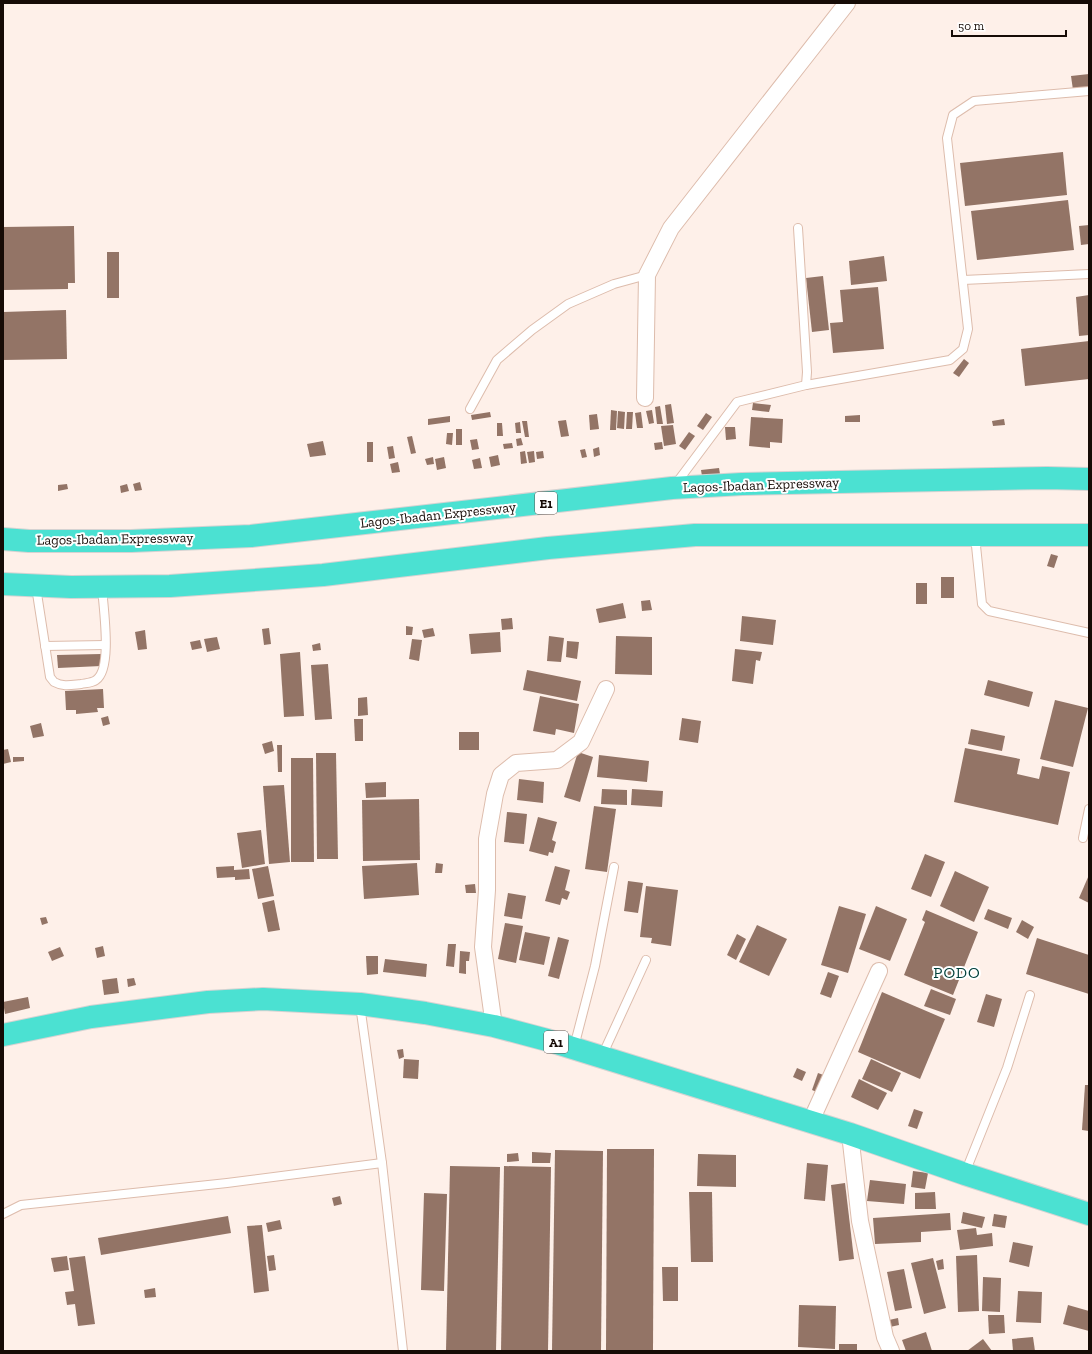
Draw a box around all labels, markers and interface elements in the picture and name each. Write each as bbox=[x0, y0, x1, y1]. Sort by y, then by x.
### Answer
scale bar bbox=[952, 12, 1066, 38]
text: 50 m bbox=[958, 19, 985, 33]
street label: Lagos-Ibadan Expressway bbox=[683, 474, 840, 496]
road number: E1 bbox=[535, 492, 557, 514]
street label: Lagos-Ibadan Expressway bbox=[359, 498, 518, 532]
street label: Lagos-Ibadan Expressway bbox=[37, 529, 194, 549]
district label: PODO bbox=[933, 963, 981, 982]
road number: A1 bbox=[544, 1031, 568, 1053]

